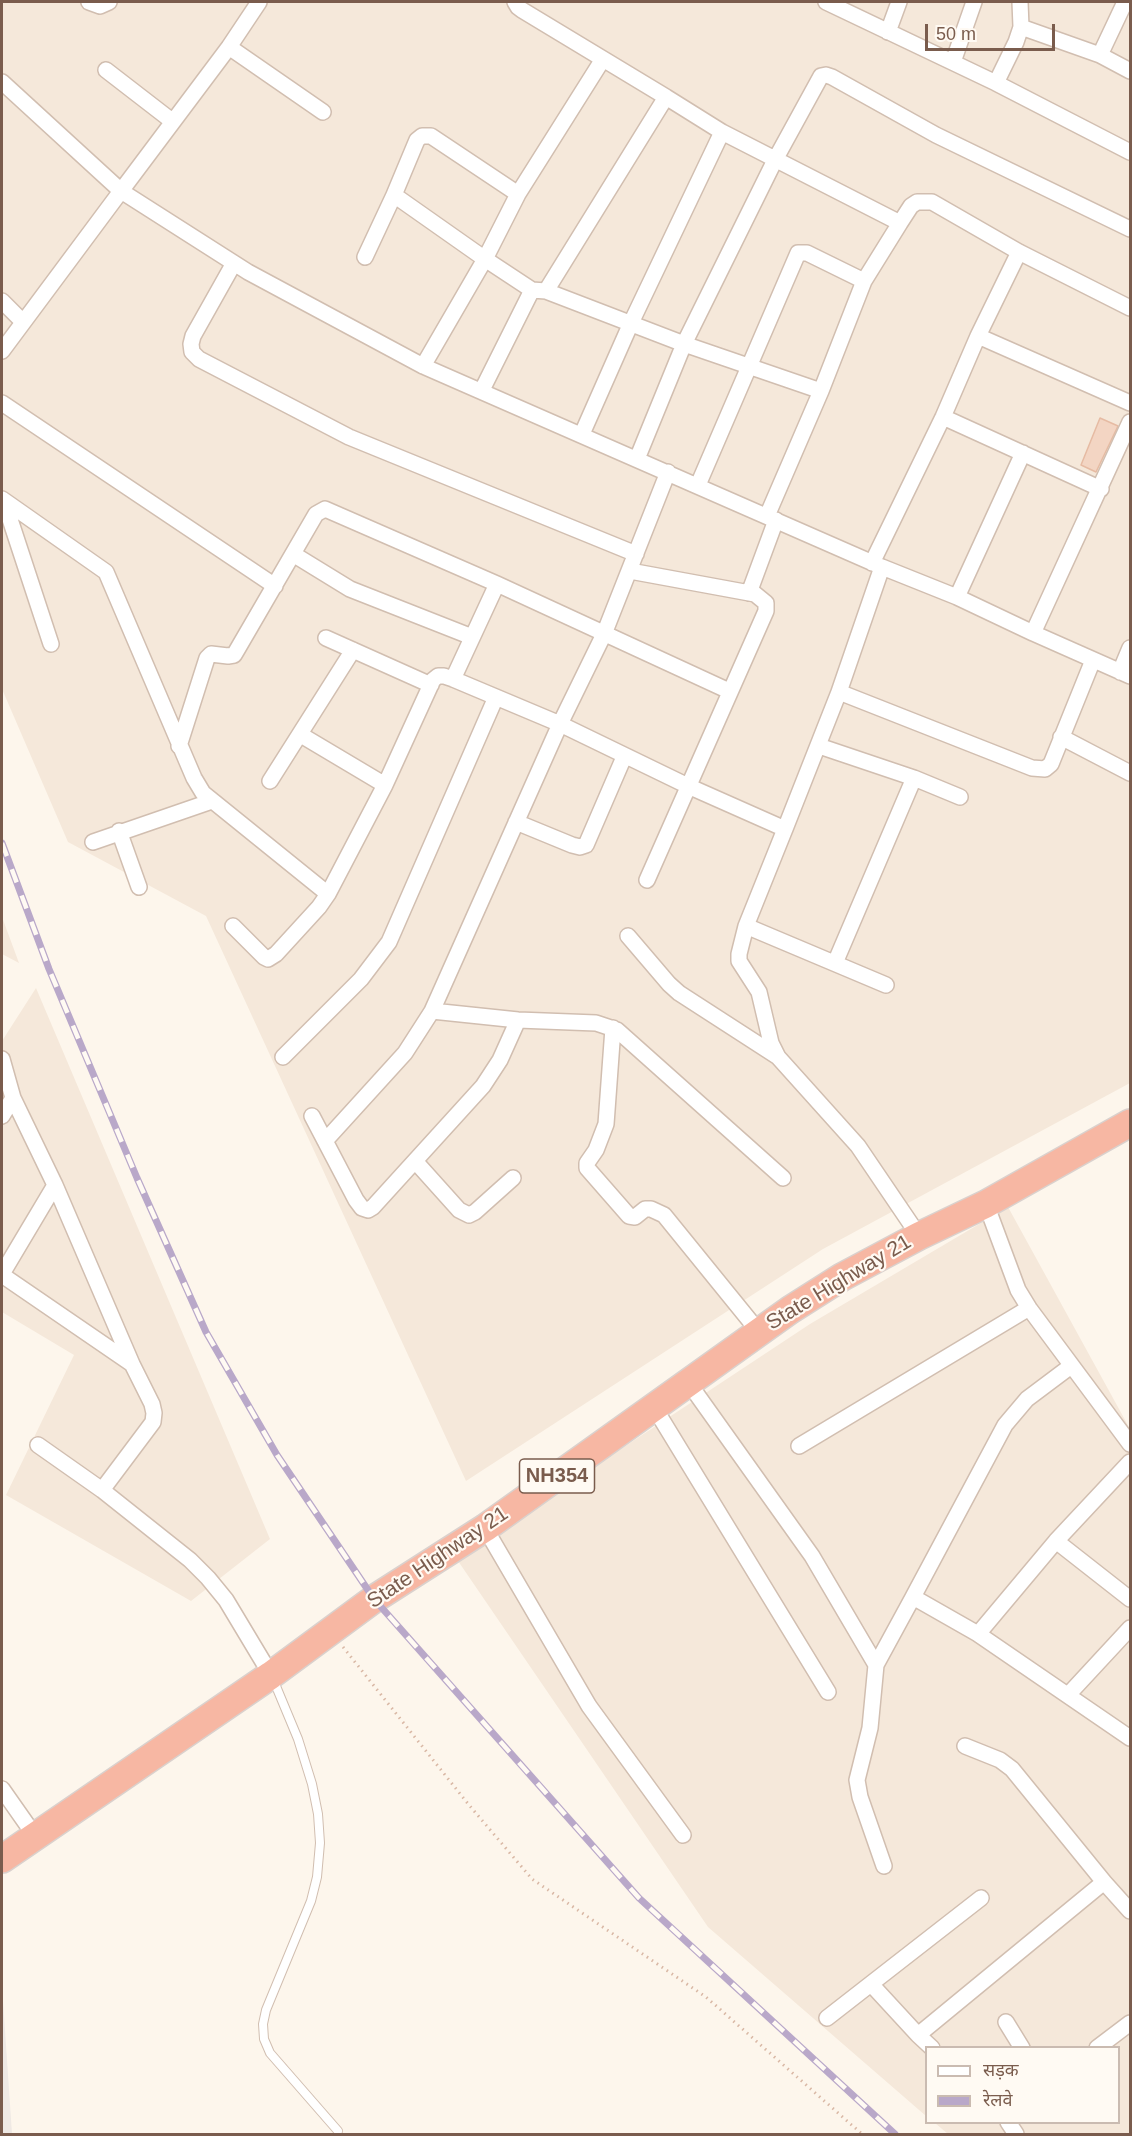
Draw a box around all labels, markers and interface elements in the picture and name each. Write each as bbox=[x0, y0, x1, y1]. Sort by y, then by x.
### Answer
scale bar bbox=[928, 12, 1058, 50]
text: 50 m bbox=[936, 24, 976, 44]
street label: State Highway 21 bbox=[762, 1230, 916, 1336]
road number: NH354 bbox=[520, 1459, 594, 1493]
street label: State Highway 21 bbox=[363, 1502, 513, 1614]
legend bbox=[925, 2046, 1120, 2124]
text: सड़क bbox=[983, 2060, 1019, 2080]
text: रेलवे bbox=[983, 2090, 1013, 2110]

